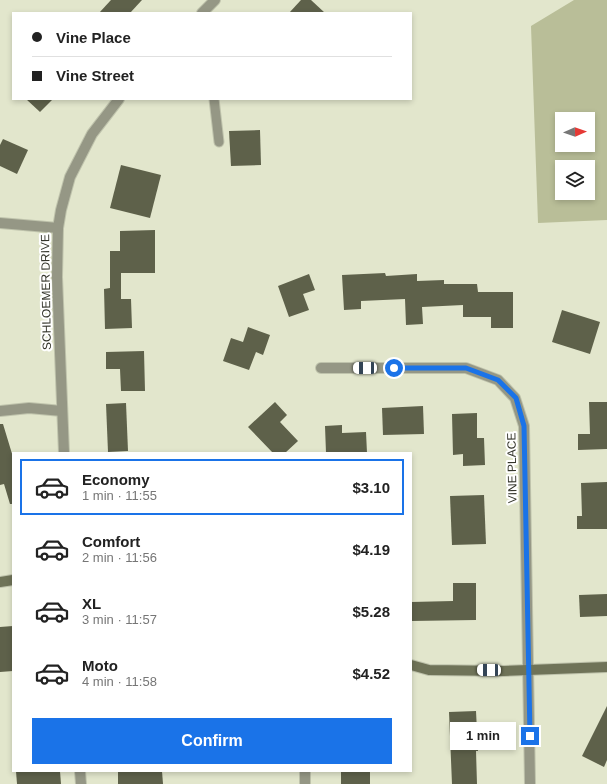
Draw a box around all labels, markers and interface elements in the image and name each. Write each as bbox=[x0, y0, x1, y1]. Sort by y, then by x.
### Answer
text: Vine Place bbox=[56, 29, 131, 46]
text: Vine Street bbox=[56, 67, 134, 84]
north arrow bbox=[555, 112, 595, 152]
map controls bbox=[555, 112, 595, 200]
button: layers bbox=[555, 160, 595, 200]
street label: SCHLOEMER DRIVE bbox=[38, 234, 54, 350]
route start bbox=[385, 359, 403, 377]
car bbox=[353, 362, 377, 374]
street label: VINE PLACE bbox=[504, 433, 520, 503]
icon: car bbox=[34, 469, 70, 505]
text: Economy bbox=[82, 471, 150, 488]
text: $3.10 bbox=[352, 479, 390, 496]
text: 1 min · 11:55 bbox=[82, 488, 157, 503]
icon: car bbox=[34, 531, 70, 567]
text: Comfort bbox=[82, 533, 140, 550]
text: $4.19 bbox=[352, 541, 390, 558]
text: 2 min · 11:56 bbox=[82, 550, 157, 565]
icon: car bbox=[34, 593, 70, 629]
text: XL bbox=[82, 595, 101, 612]
text: $5.28 bbox=[352, 603, 390, 620]
text: 3 min · 11:57 bbox=[82, 612, 157, 627]
icon: car bbox=[34, 655, 70, 691]
text: Moto bbox=[82, 657, 118, 674]
car bbox=[477, 664, 501, 676]
text: $4.52 bbox=[352, 665, 390, 682]
text: 4 min · 11:58 bbox=[82, 674, 157, 689]
button: Confirm bbox=[32, 718, 392, 764]
callout: 1 min bbox=[450, 722, 516, 750]
route end bbox=[521, 727, 539, 745]
text: 1 min bbox=[466, 728, 500, 743]

